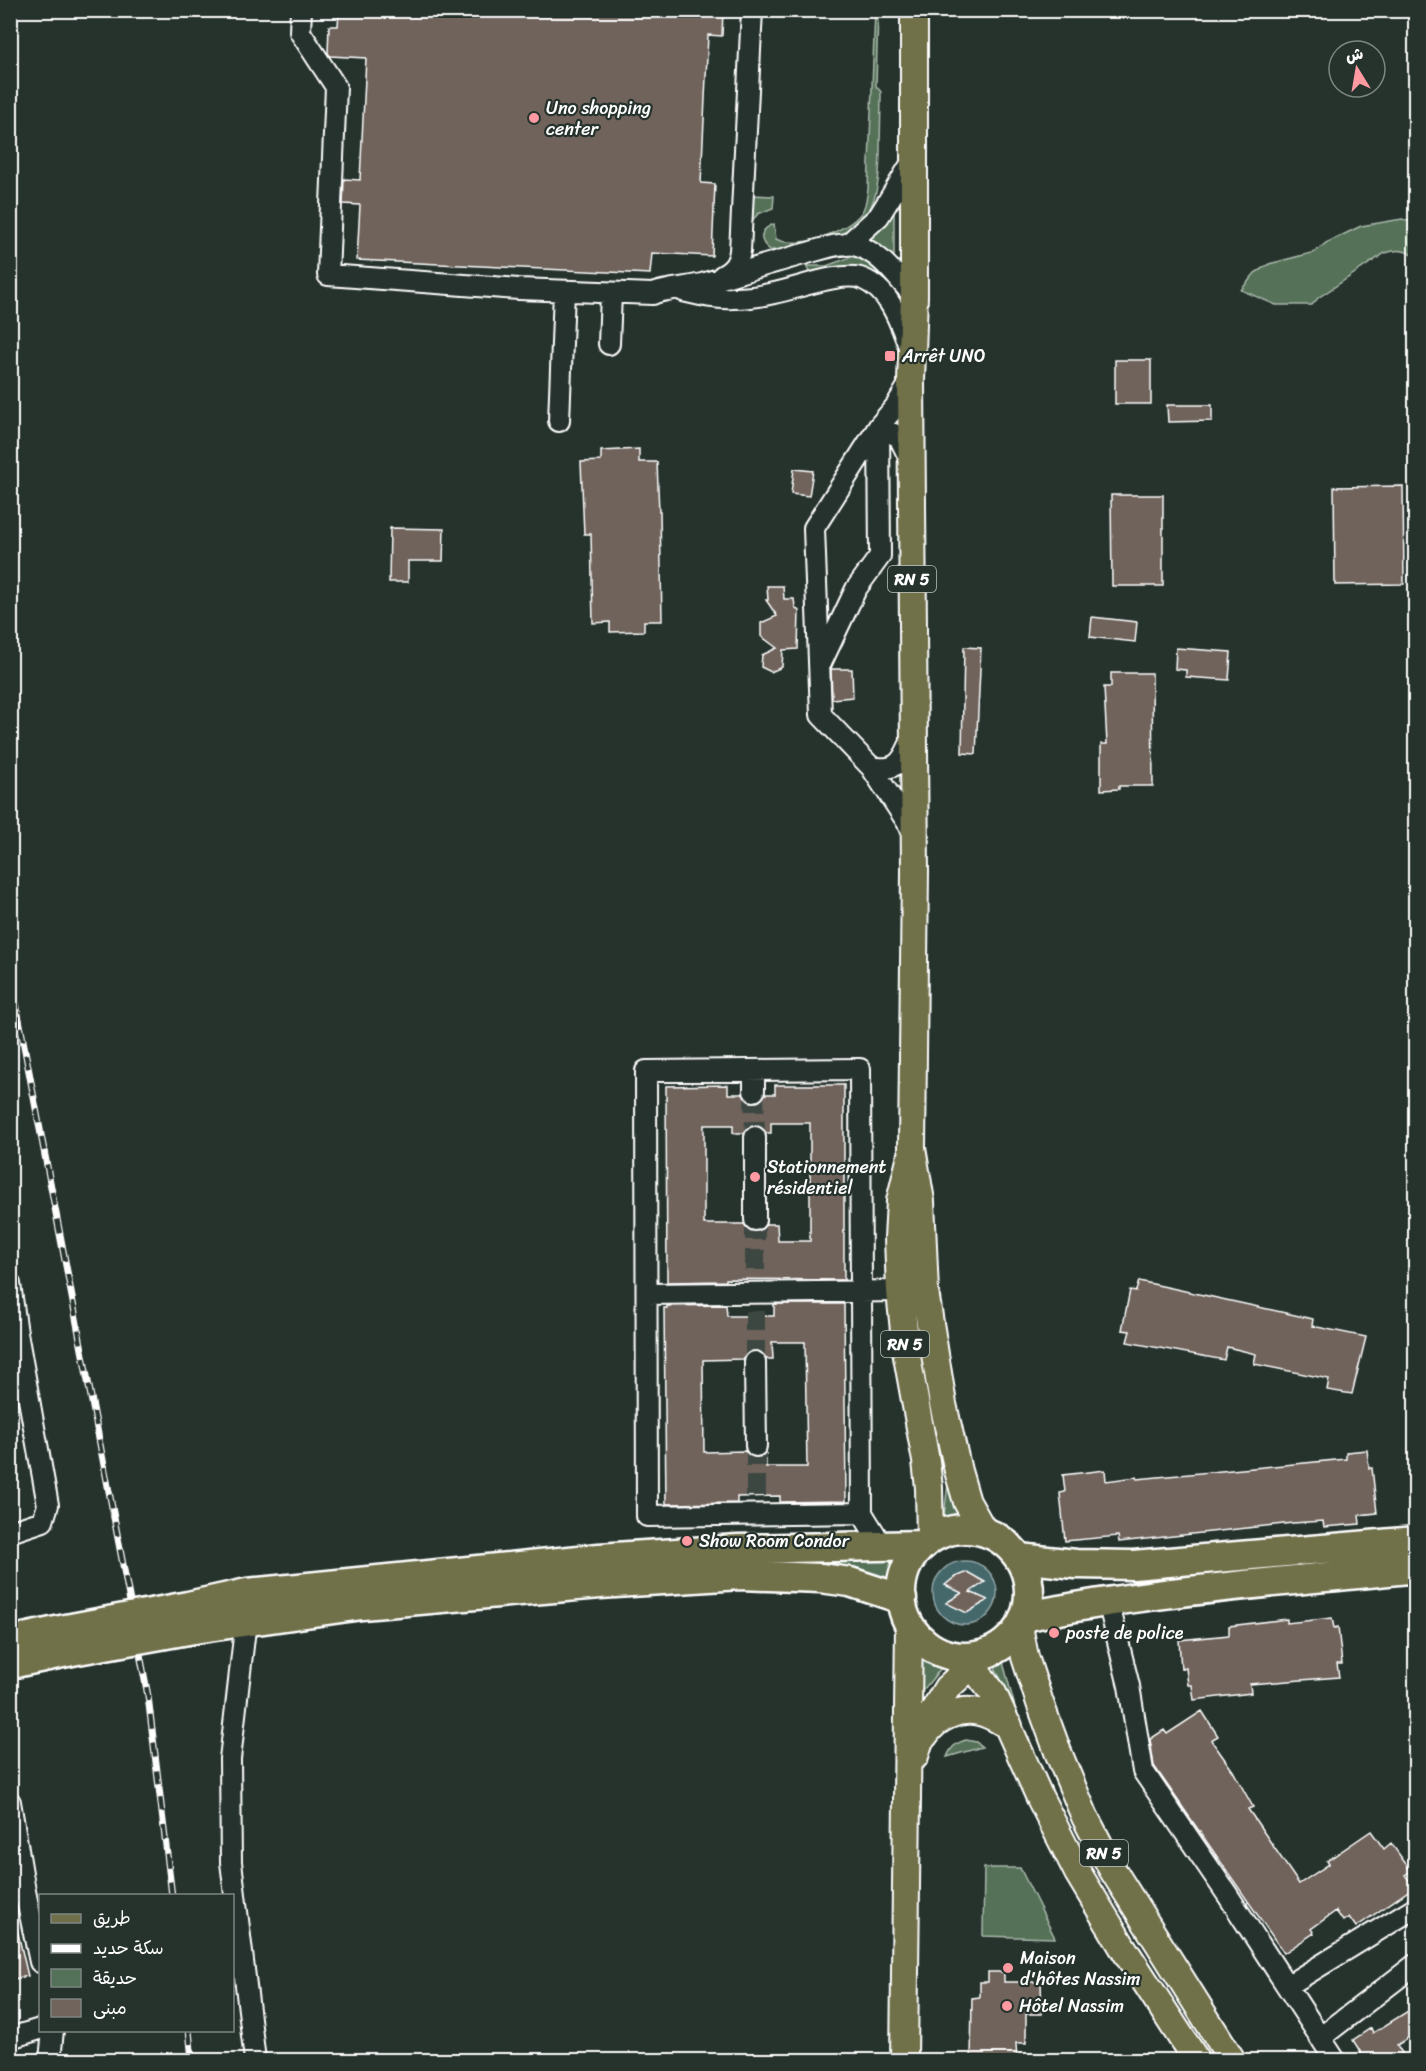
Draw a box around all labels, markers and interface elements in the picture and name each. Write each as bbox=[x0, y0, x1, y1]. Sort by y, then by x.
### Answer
north arrow bbox=[1327, 39, 1387, 99]
text: ش bbox=[1343, 39, 1366, 71]
place label: Uno shopping center bbox=[546, 92, 651, 145]
marker: Uno shopping center bbox=[527, 111, 541, 125]
place label: Arrêt UNO bbox=[901, 340, 986, 372]
marker: Arrêt UNO bbox=[883, 349, 897, 363]
road number: RN 5 bbox=[888, 566, 936, 592]
place label: Stationnement résidentiel bbox=[767, 1151, 887, 1204]
marker: Stationnement résidentiel bbox=[748, 1170, 762, 1184]
road number: RN 5 bbox=[881, 1331, 929, 1357]
place label: Show Room Condor bbox=[699, 1525, 851, 1557]
marker: Show Room Condor bbox=[680, 1534, 694, 1548]
place label: poste de police bbox=[1065, 1617, 1184, 1649]
marker: poste de police bbox=[1047, 1626, 1061, 1640]
road number: RN 5 bbox=[1080, 1840, 1128, 1866]
legend bbox=[39, 1894, 234, 2032]
text: طريق bbox=[93, 1902, 131, 1934]
text: سكة حديد bbox=[93, 1932, 164, 1964]
place label: Maison d'hôtes Nassim bbox=[1020, 1942, 1140, 1995]
marker: Maison d'hôtes Nassim bbox=[1001, 1961, 1015, 1975]
text: حديقة bbox=[93, 1962, 137, 1994]
place label: Hôtel Nassim bbox=[1019, 1990, 1124, 2022]
text: مبنى bbox=[93, 1992, 127, 2024]
marker: Hôtel Nassim bbox=[1000, 1999, 1014, 2013]

